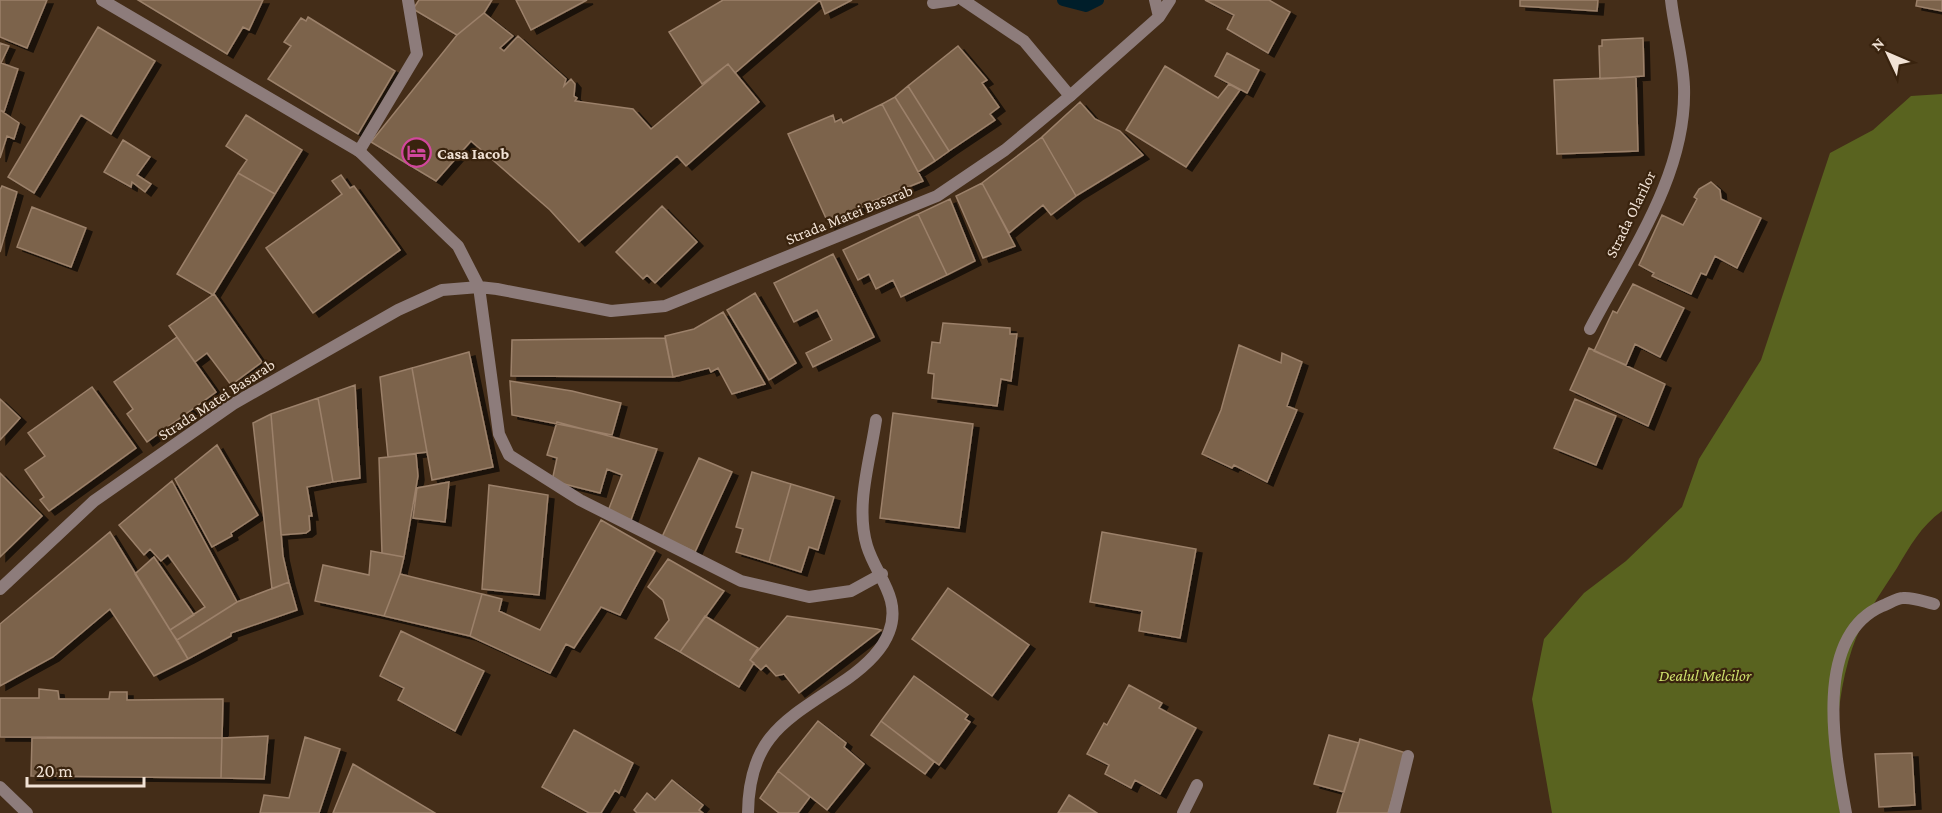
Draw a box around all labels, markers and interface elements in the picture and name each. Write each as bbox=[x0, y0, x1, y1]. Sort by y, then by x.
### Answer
north arrow bbox=[1858, 24, 1918, 84]
text: N bbox=[1868, 34, 1888, 54]
hotel icon: Casa Iacob bbox=[400, 137, 432, 169]
place label: Casa Iacob bbox=[437, 145, 509, 162]
street label: Strada Olarilor bbox=[1602, 168, 1659, 260]
street label: Strada Matei Basarab bbox=[783, 181, 915, 248]
street label: Strada Matei Basarab bbox=[155, 355, 278, 443]
park label: Dealul Melcilor bbox=[1659, 667, 1752, 684]
scale bar bbox=[27, 750, 144, 788]
text: 20 m bbox=[36, 761, 73, 781]

